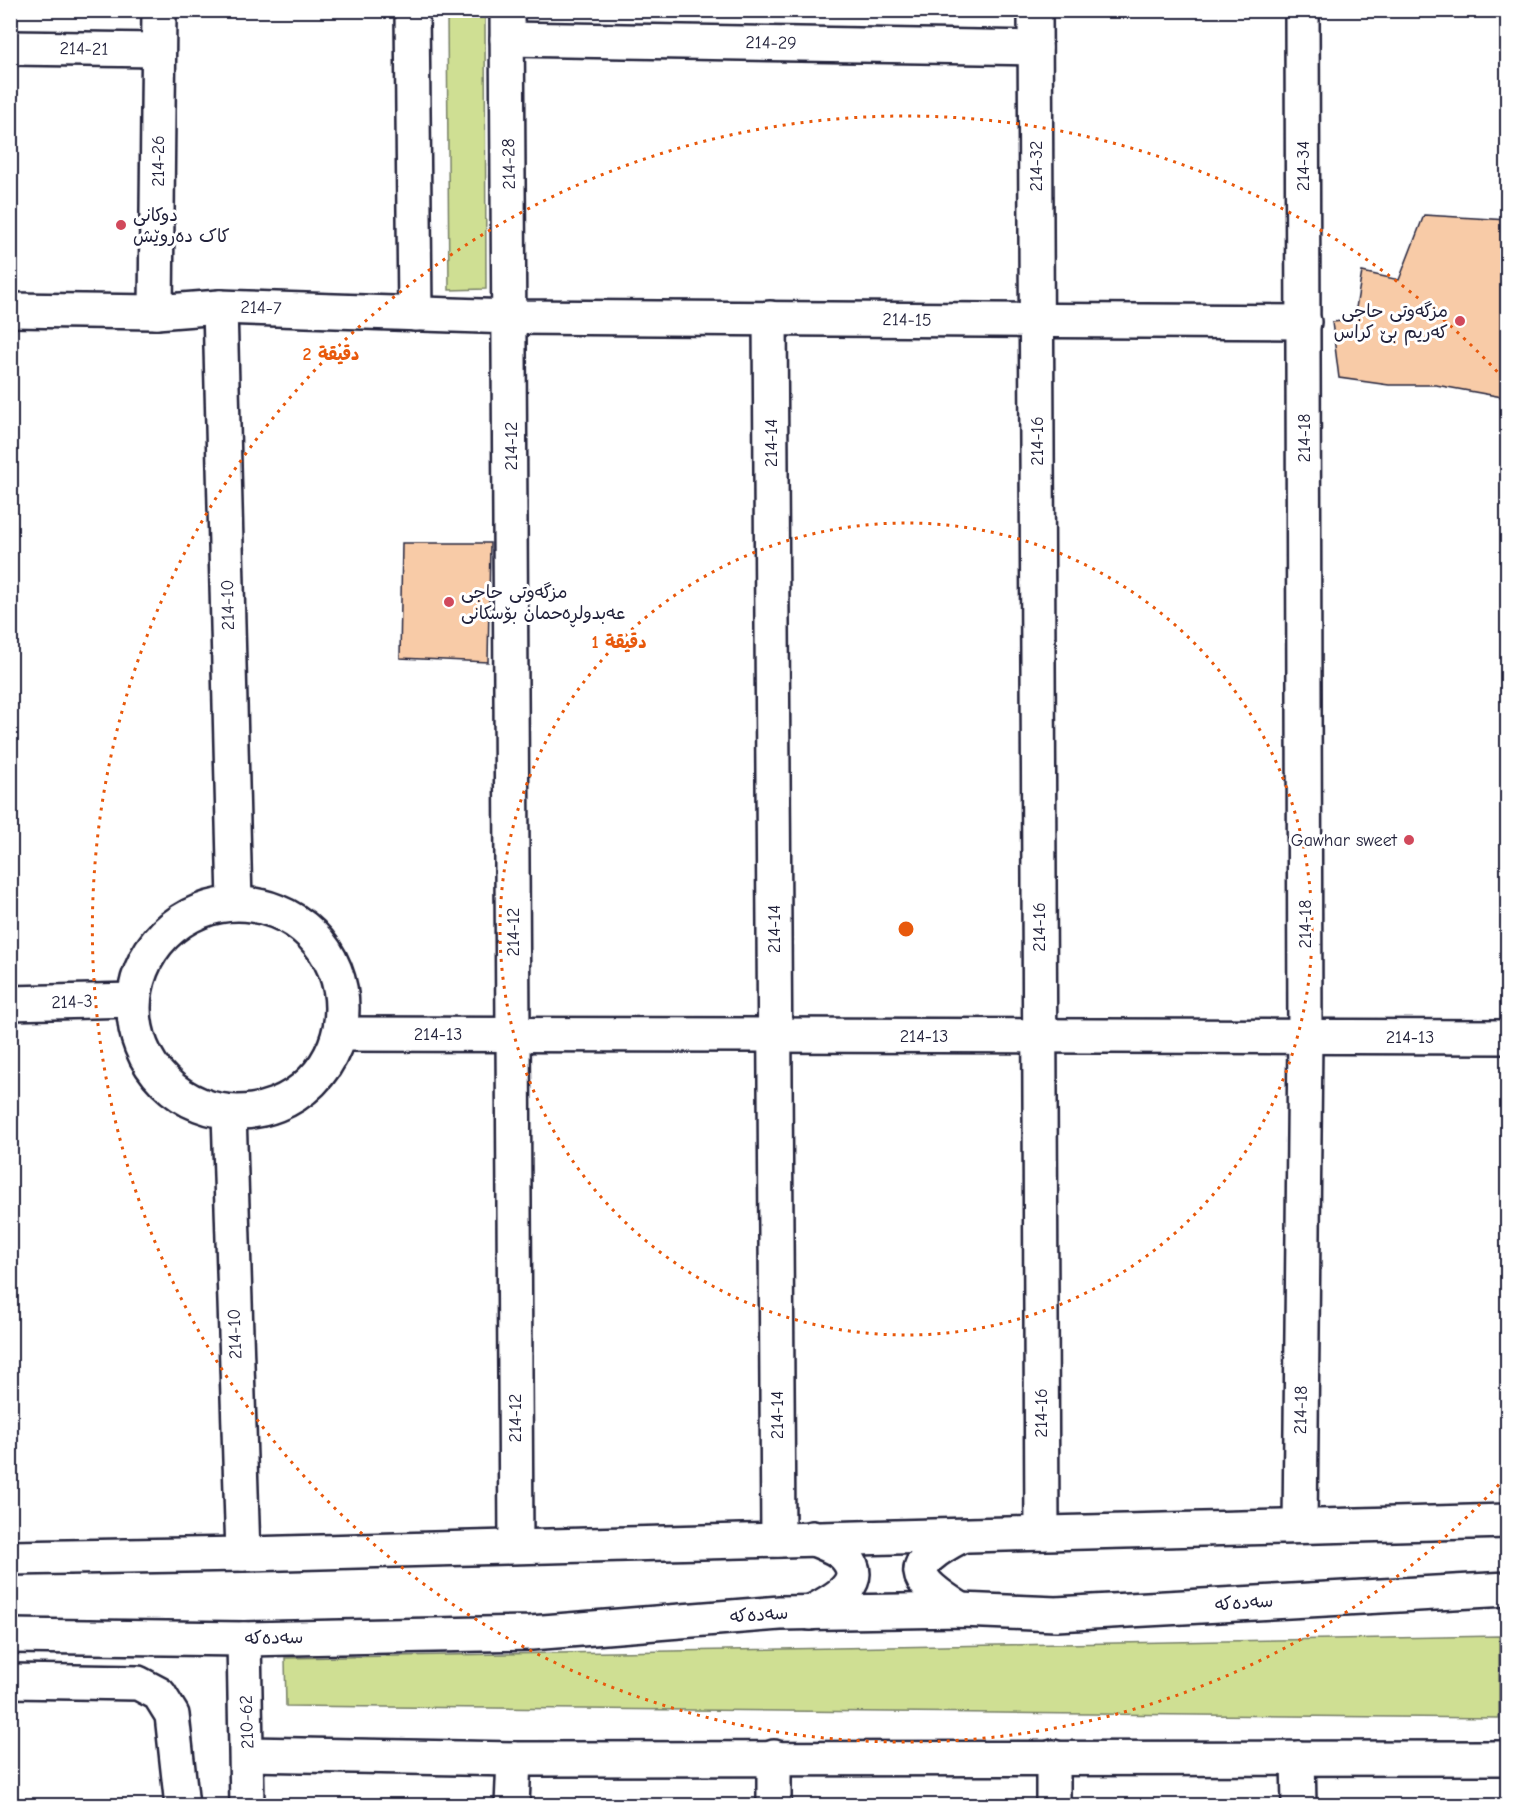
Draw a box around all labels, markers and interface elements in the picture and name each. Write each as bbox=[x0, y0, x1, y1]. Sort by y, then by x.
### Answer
street label: 214-29 bbox=[745, 32, 797, 54]
street label: 214-21 bbox=[59, 38, 109, 60]
street label: 214-26 bbox=[148, 135, 169, 187]
street label: 214-28 bbox=[498, 138, 520, 190]
street label: 214-32 bbox=[1026, 141, 1047, 191]
street label: 214-34 bbox=[1293, 141, 1314, 191]
place label: دوکانی کاک دەروێش bbox=[133, 205, 230, 247]
marker: دوکانی کاک دەروێش bbox=[114, 218, 128, 232]
street label: 214-7 bbox=[240, 297, 282, 319]
place label: مزگەوتی حاجی کەریم بێ کراس bbox=[1334, 301, 1448, 346]
street label: 214-15 bbox=[882, 309, 932, 331]
marker: مزگەوتی حاجی کەریم بێ کراس bbox=[1453, 314, 1467, 328]
text: 2 دقيقة bbox=[303, 344, 359, 365]
street label: 214-18 bbox=[1294, 414, 1315, 462]
street label: 214-16 bbox=[1027, 416, 1048, 466]
street label: 214-14 bbox=[761, 419, 782, 467]
street label: 214-12 bbox=[501, 422, 522, 471]
street label: 214-10 bbox=[217, 580, 239, 630]
place label: مزگەوتی حاجی عەبدولڕەحمان بۆسکانی bbox=[461, 582, 625, 628]
marker: مزگەوتی حاجی عەبدولڕەحمان بۆسکانی bbox=[442, 595, 456, 609]
text: 1 دقيقة bbox=[591, 632, 647, 653]
place label: Gawhar sweet bbox=[1291, 830, 1398, 851]
marker: Gawhar sweet bbox=[1402, 833, 1416, 847]
street label: 214-18 bbox=[1295, 900, 1316, 948]
street label: 214-16 bbox=[1029, 902, 1050, 952]
street label: 214-14 bbox=[764, 905, 785, 953]
street label: 214-12 bbox=[503, 908, 524, 957]
centre of rings bbox=[896, 919, 916, 939]
street label: 214-3 bbox=[51, 991, 93, 1013]
street label: 214-13 bbox=[414, 1024, 462, 1045]
street label: 214-13 bbox=[900, 1026, 948, 1047]
street label: 214-13 bbox=[1386, 1027, 1434, 1048]
street label: 214-10 bbox=[224, 1308, 246, 1360]
street label: 214-18 bbox=[1290, 1385, 1312, 1435]
street label: 214-16 bbox=[1031, 1388, 1052, 1438]
street label: 214-14 bbox=[767, 1391, 788, 1439]
street label: 214-12 bbox=[505, 1394, 526, 1443]
street label: سەدەکە bbox=[1214, 1590, 1274, 1616]
street label: سەدەکە bbox=[729, 1602, 789, 1628]
street label: سەدەکە bbox=[245, 1627, 303, 1649]
street label: 210-62 bbox=[236, 1695, 258, 1749]

